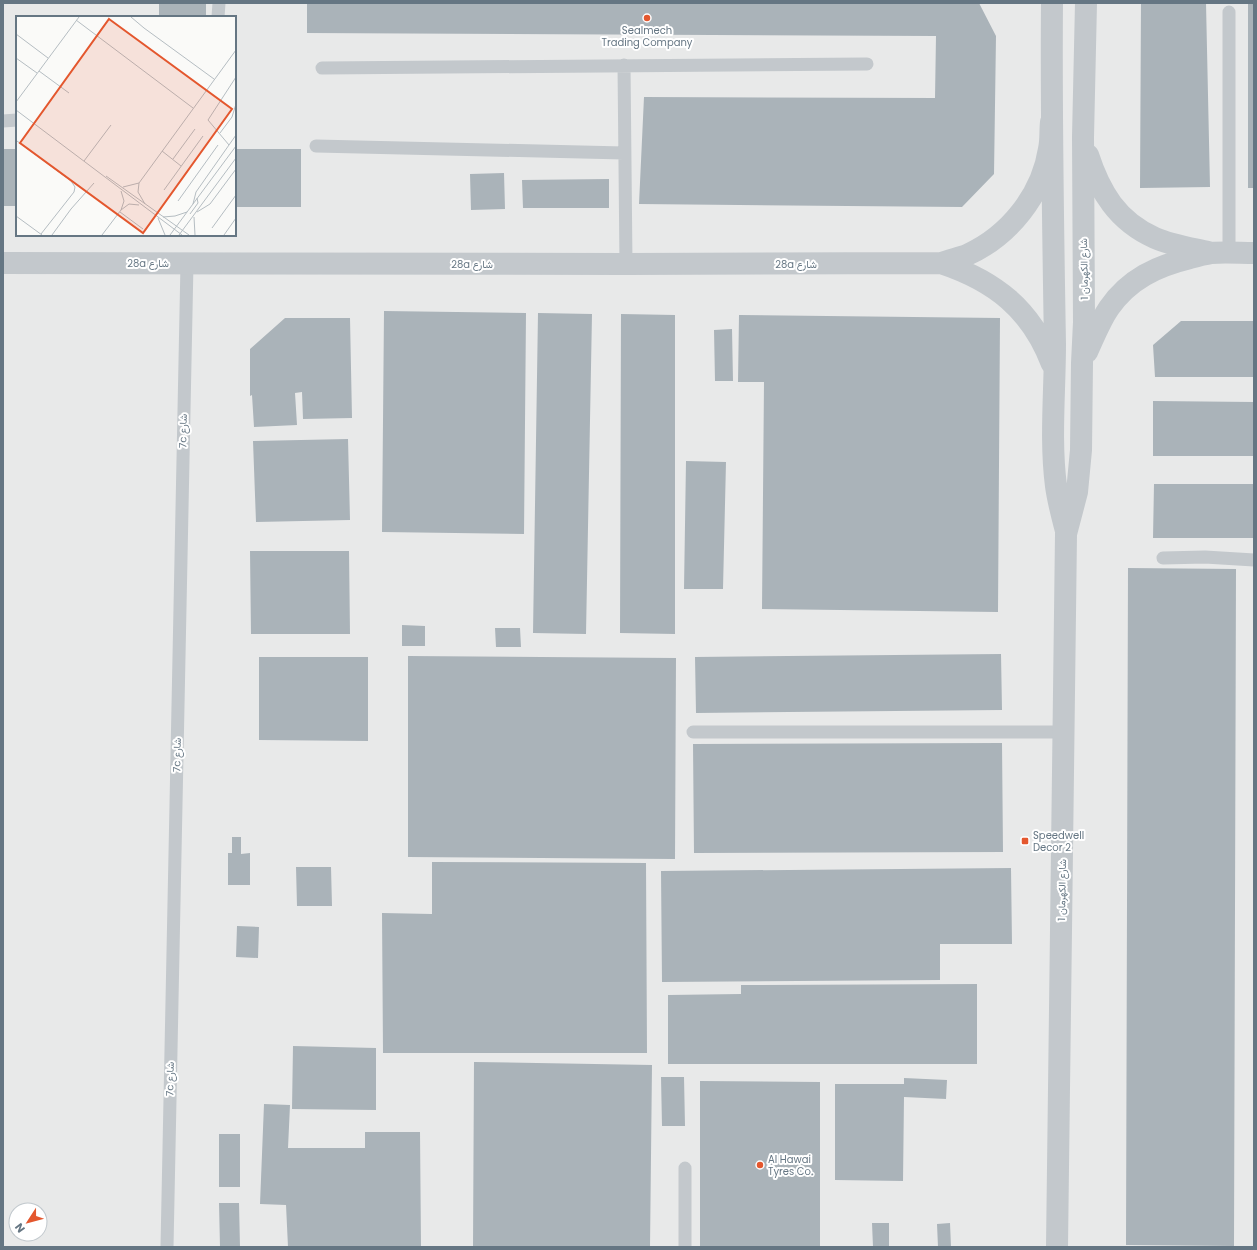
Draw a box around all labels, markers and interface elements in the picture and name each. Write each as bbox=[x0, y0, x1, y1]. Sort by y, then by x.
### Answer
marker: Sealmech Trading Company bbox=[642, 13, 652, 23]
inset map bbox=[16, 16, 236, 236]
place label: Sealmech Trading Company bbox=[602, 23, 693, 50]
street label: شارع الكهرمان 1 bbox=[1076, 238, 1092, 300]
street label: 28a شارع bbox=[127, 256, 169, 271]
street label: 28a شارع bbox=[451, 257, 493, 272]
street label: 28a شارع bbox=[775, 257, 817, 272]
street label: 7c شارع bbox=[175, 414, 191, 448]
street label: 7c شارع bbox=[169, 738, 185, 772]
place label: Speedwell Decor 2 bbox=[1033, 828, 1084, 855]
marker: Speedwell Decor 2 bbox=[1020, 836, 1030, 846]
street label: شارع الكهرمان 1 bbox=[1054, 859, 1070, 921]
street label: 7c شارع bbox=[162, 1062, 178, 1096]
place label: Al Hawai Tyres Co. bbox=[768, 1152, 813, 1179]
marker: Al Hawai Tyres Co. bbox=[755, 1160, 765, 1170]
north arrow bbox=[8, 1202, 48, 1242]
text: N bbox=[11, 1220, 29, 1236]

